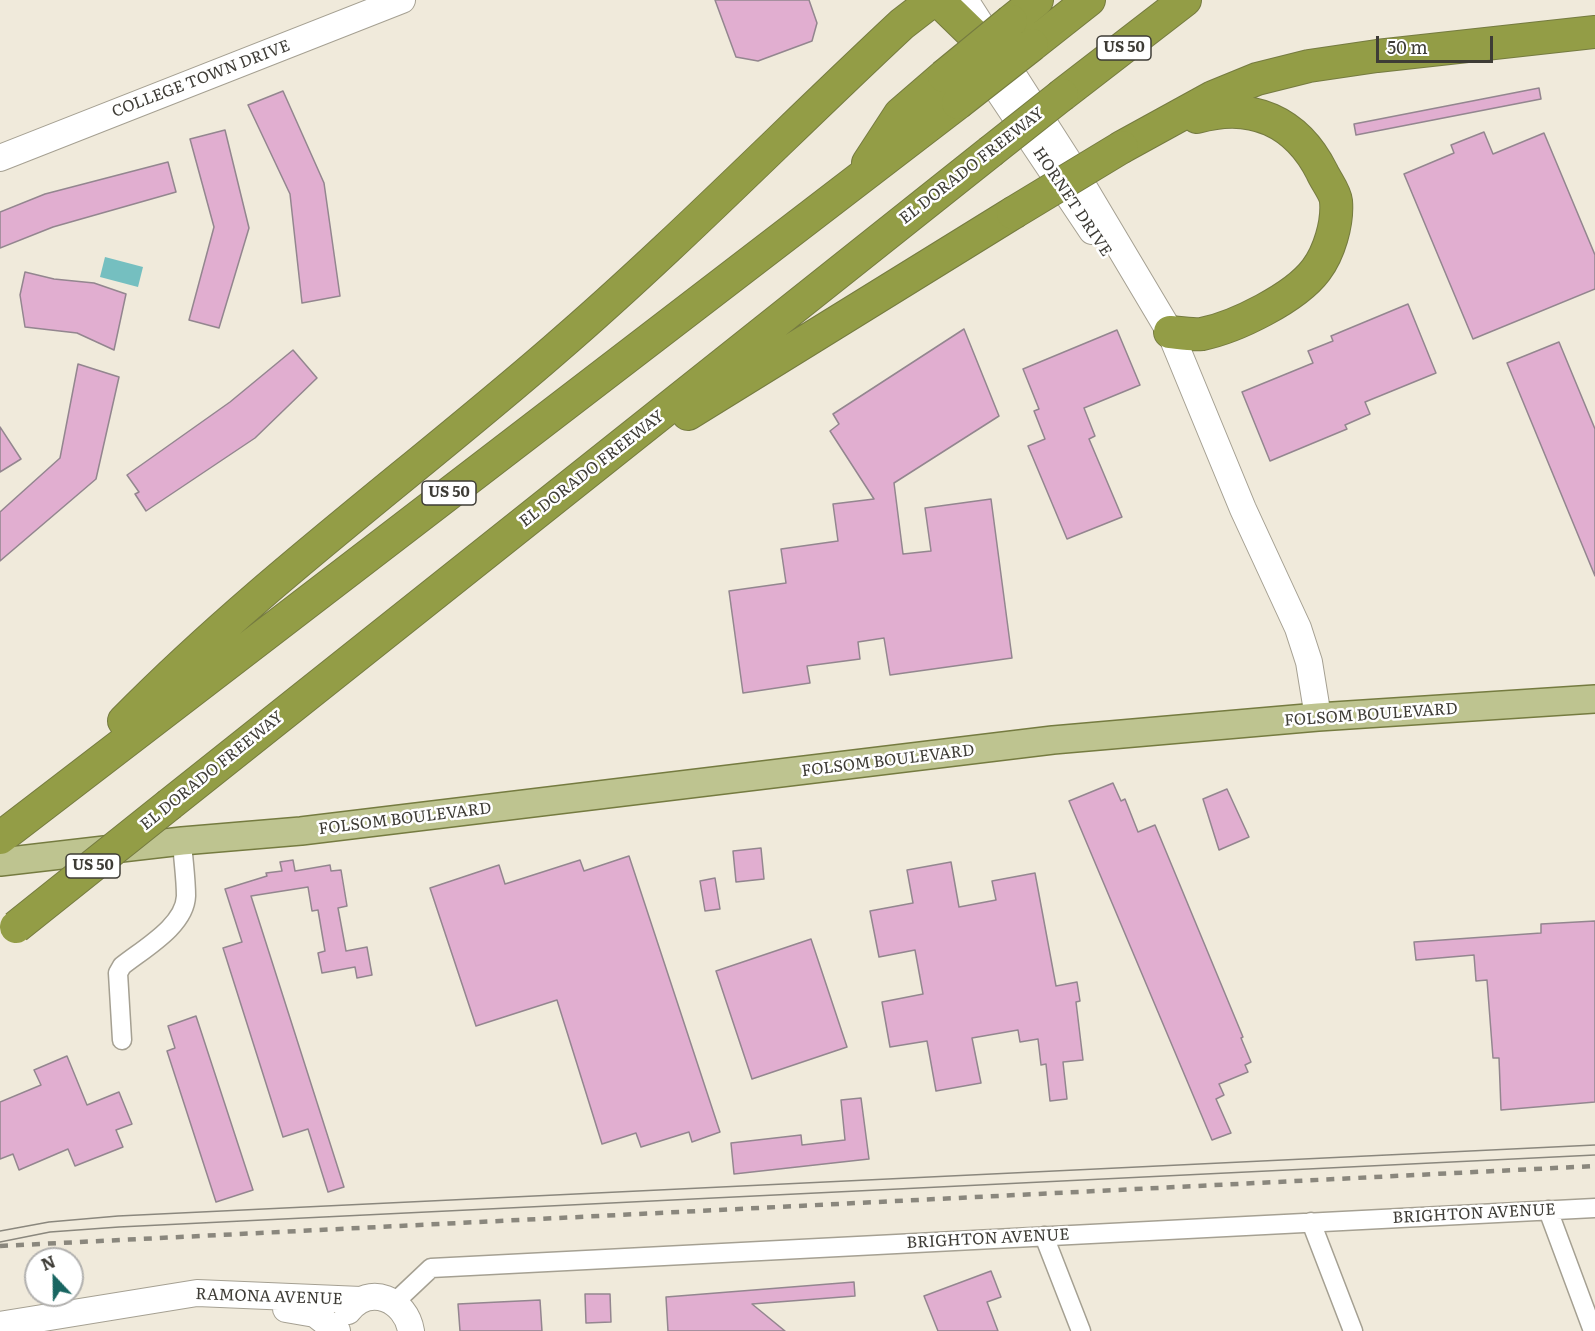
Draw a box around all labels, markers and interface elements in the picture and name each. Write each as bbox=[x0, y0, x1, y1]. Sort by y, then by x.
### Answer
scale bar bbox=[1379, 24, 1496, 62]
text: 50 m bbox=[1387, 33, 1428, 60]
street label: COLLEGE TOWN DRIVE bbox=[109, 36, 293, 122]
road number: US 50 bbox=[1097, 36, 1151, 60]
street label: EL DORADO FREEWAY bbox=[896, 104, 1048, 228]
street label: HORNET DRIVE bbox=[1028, 144, 1116, 260]
street label: EL DORADO FREEWAY bbox=[516, 407, 668, 531]
road number: US 50 bbox=[422, 481, 476, 505]
street label: FOLSOM BOULEVARD bbox=[1284, 699, 1458, 731]
street label: EL DORADO FREEWAY bbox=[137, 708, 287, 834]
street label: FOLSOM BOULEVARD bbox=[801, 741, 975, 781]
street label: FOLSOM BOULEVARD bbox=[318, 799, 492, 839]
road number: US 50 bbox=[66, 854, 120, 878]
street label: BRIGHTON AVENUE bbox=[1392, 1200, 1556, 1228]
street label: BRIGHTON AVENUE bbox=[906, 1225, 1070, 1253]
north arrow bbox=[24, 1247, 84, 1307]
text: N bbox=[37, 1249, 59, 1276]
street label: RAMONA AVENUE bbox=[195, 1285, 343, 1309]

